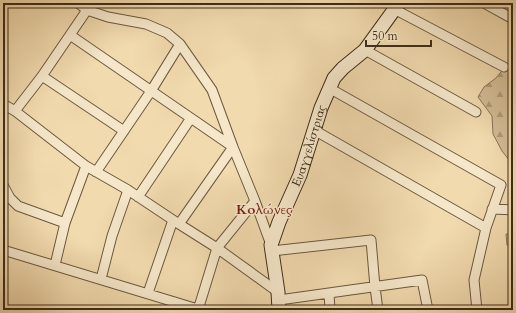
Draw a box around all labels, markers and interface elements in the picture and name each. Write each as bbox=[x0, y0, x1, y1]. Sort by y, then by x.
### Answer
scale bar bbox=[366, 22, 431, 48]
text: 50 m bbox=[372, 28, 399, 44]
street label: Ευαγγελίστριας bbox=[288, 102, 329, 189]
district label: Κολώνες bbox=[236, 200, 292, 219]

